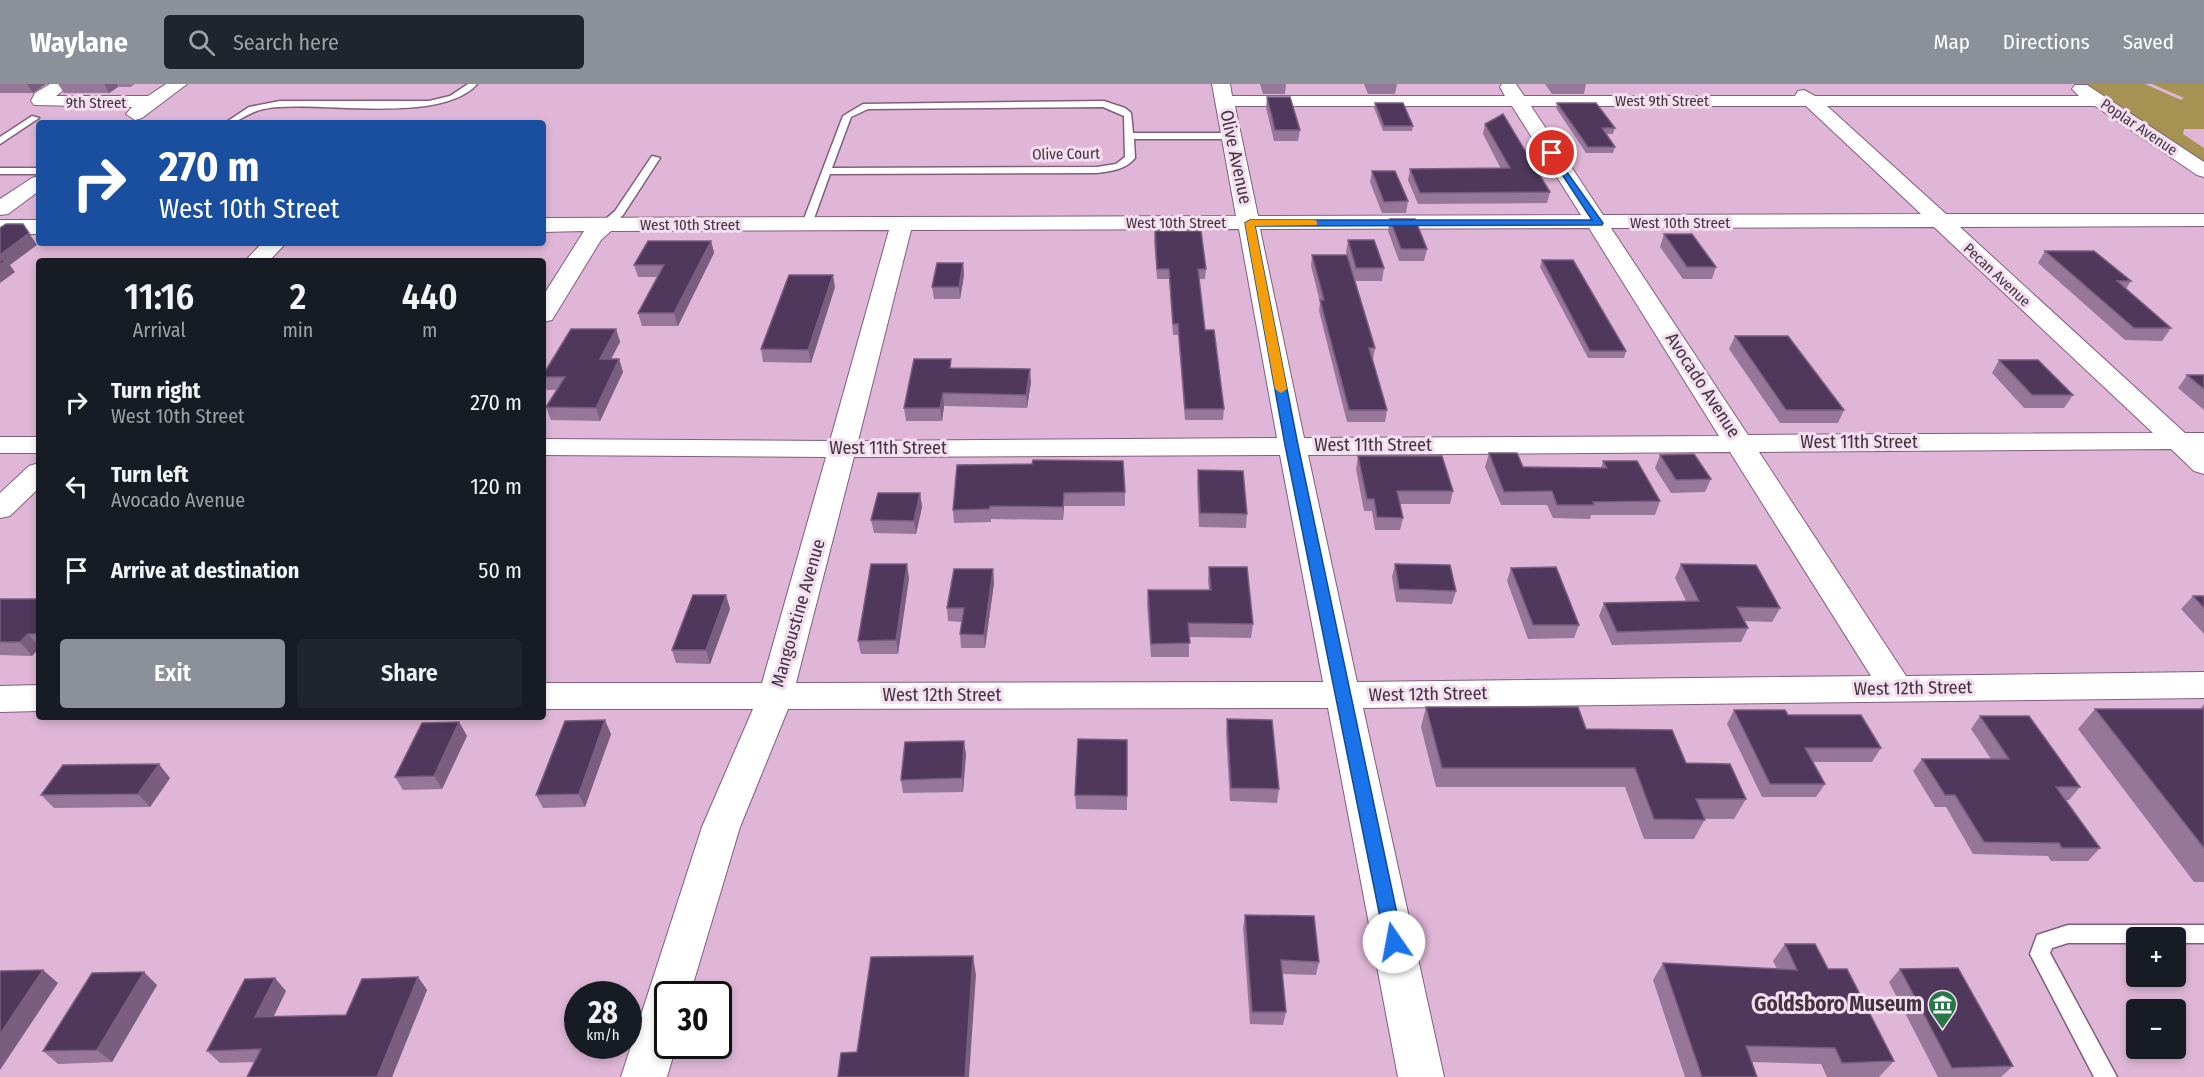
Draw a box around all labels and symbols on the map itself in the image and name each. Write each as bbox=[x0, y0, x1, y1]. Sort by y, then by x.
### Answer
street label: West 9th Street bbox=[1615, 92, 1709, 110]
street label: 9th Street bbox=[66, 94, 126, 112]
street label: Poplar Avenue bbox=[2097, 95, 2181, 159]
street label: Olive Avenue bbox=[1215, 108, 1257, 206]
pin bbox=[1526, 127, 1577, 178]
street label: Olive Court bbox=[1032, 144, 1100, 164]
street label: West 10th Street bbox=[1126, 214, 1226, 232]
street label: West 10th Street bbox=[1630, 214, 1730, 232]
street label: West 10th Street bbox=[640, 216, 740, 234]
street label: Pecan Avenue bbox=[1960, 239, 2034, 311]
street label: Avocado Avenue bbox=[1661, 328, 1745, 442]
street label: West 11th Street bbox=[1800, 431, 1918, 453]
street label: West 11th Street bbox=[1314, 434, 1432, 456]
street label: West 11th Street bbox=[829, 437, 947, 459]
street label: Mangoustine Avenue bbox=[766, 536, 830, 690]
street label: West 12th Street bbox=[1853, 676, 1973, 700]
street label: West 12th Street bbox=[1368, 682, 1488, 706]
street label: West 12th Street bbox=[883, 684, 1002, 706]
position arrow bbox=[1362, 910, 1426, 974]
speed limit sign: 30 bbox=[654, 981, 732, 1059]
museum icon: Goldsboro Museum bbox=[1927, 988, 1959, 1030]
place label: Goldsboro Museum bbox=[1754, 991, 1922, 1017]

